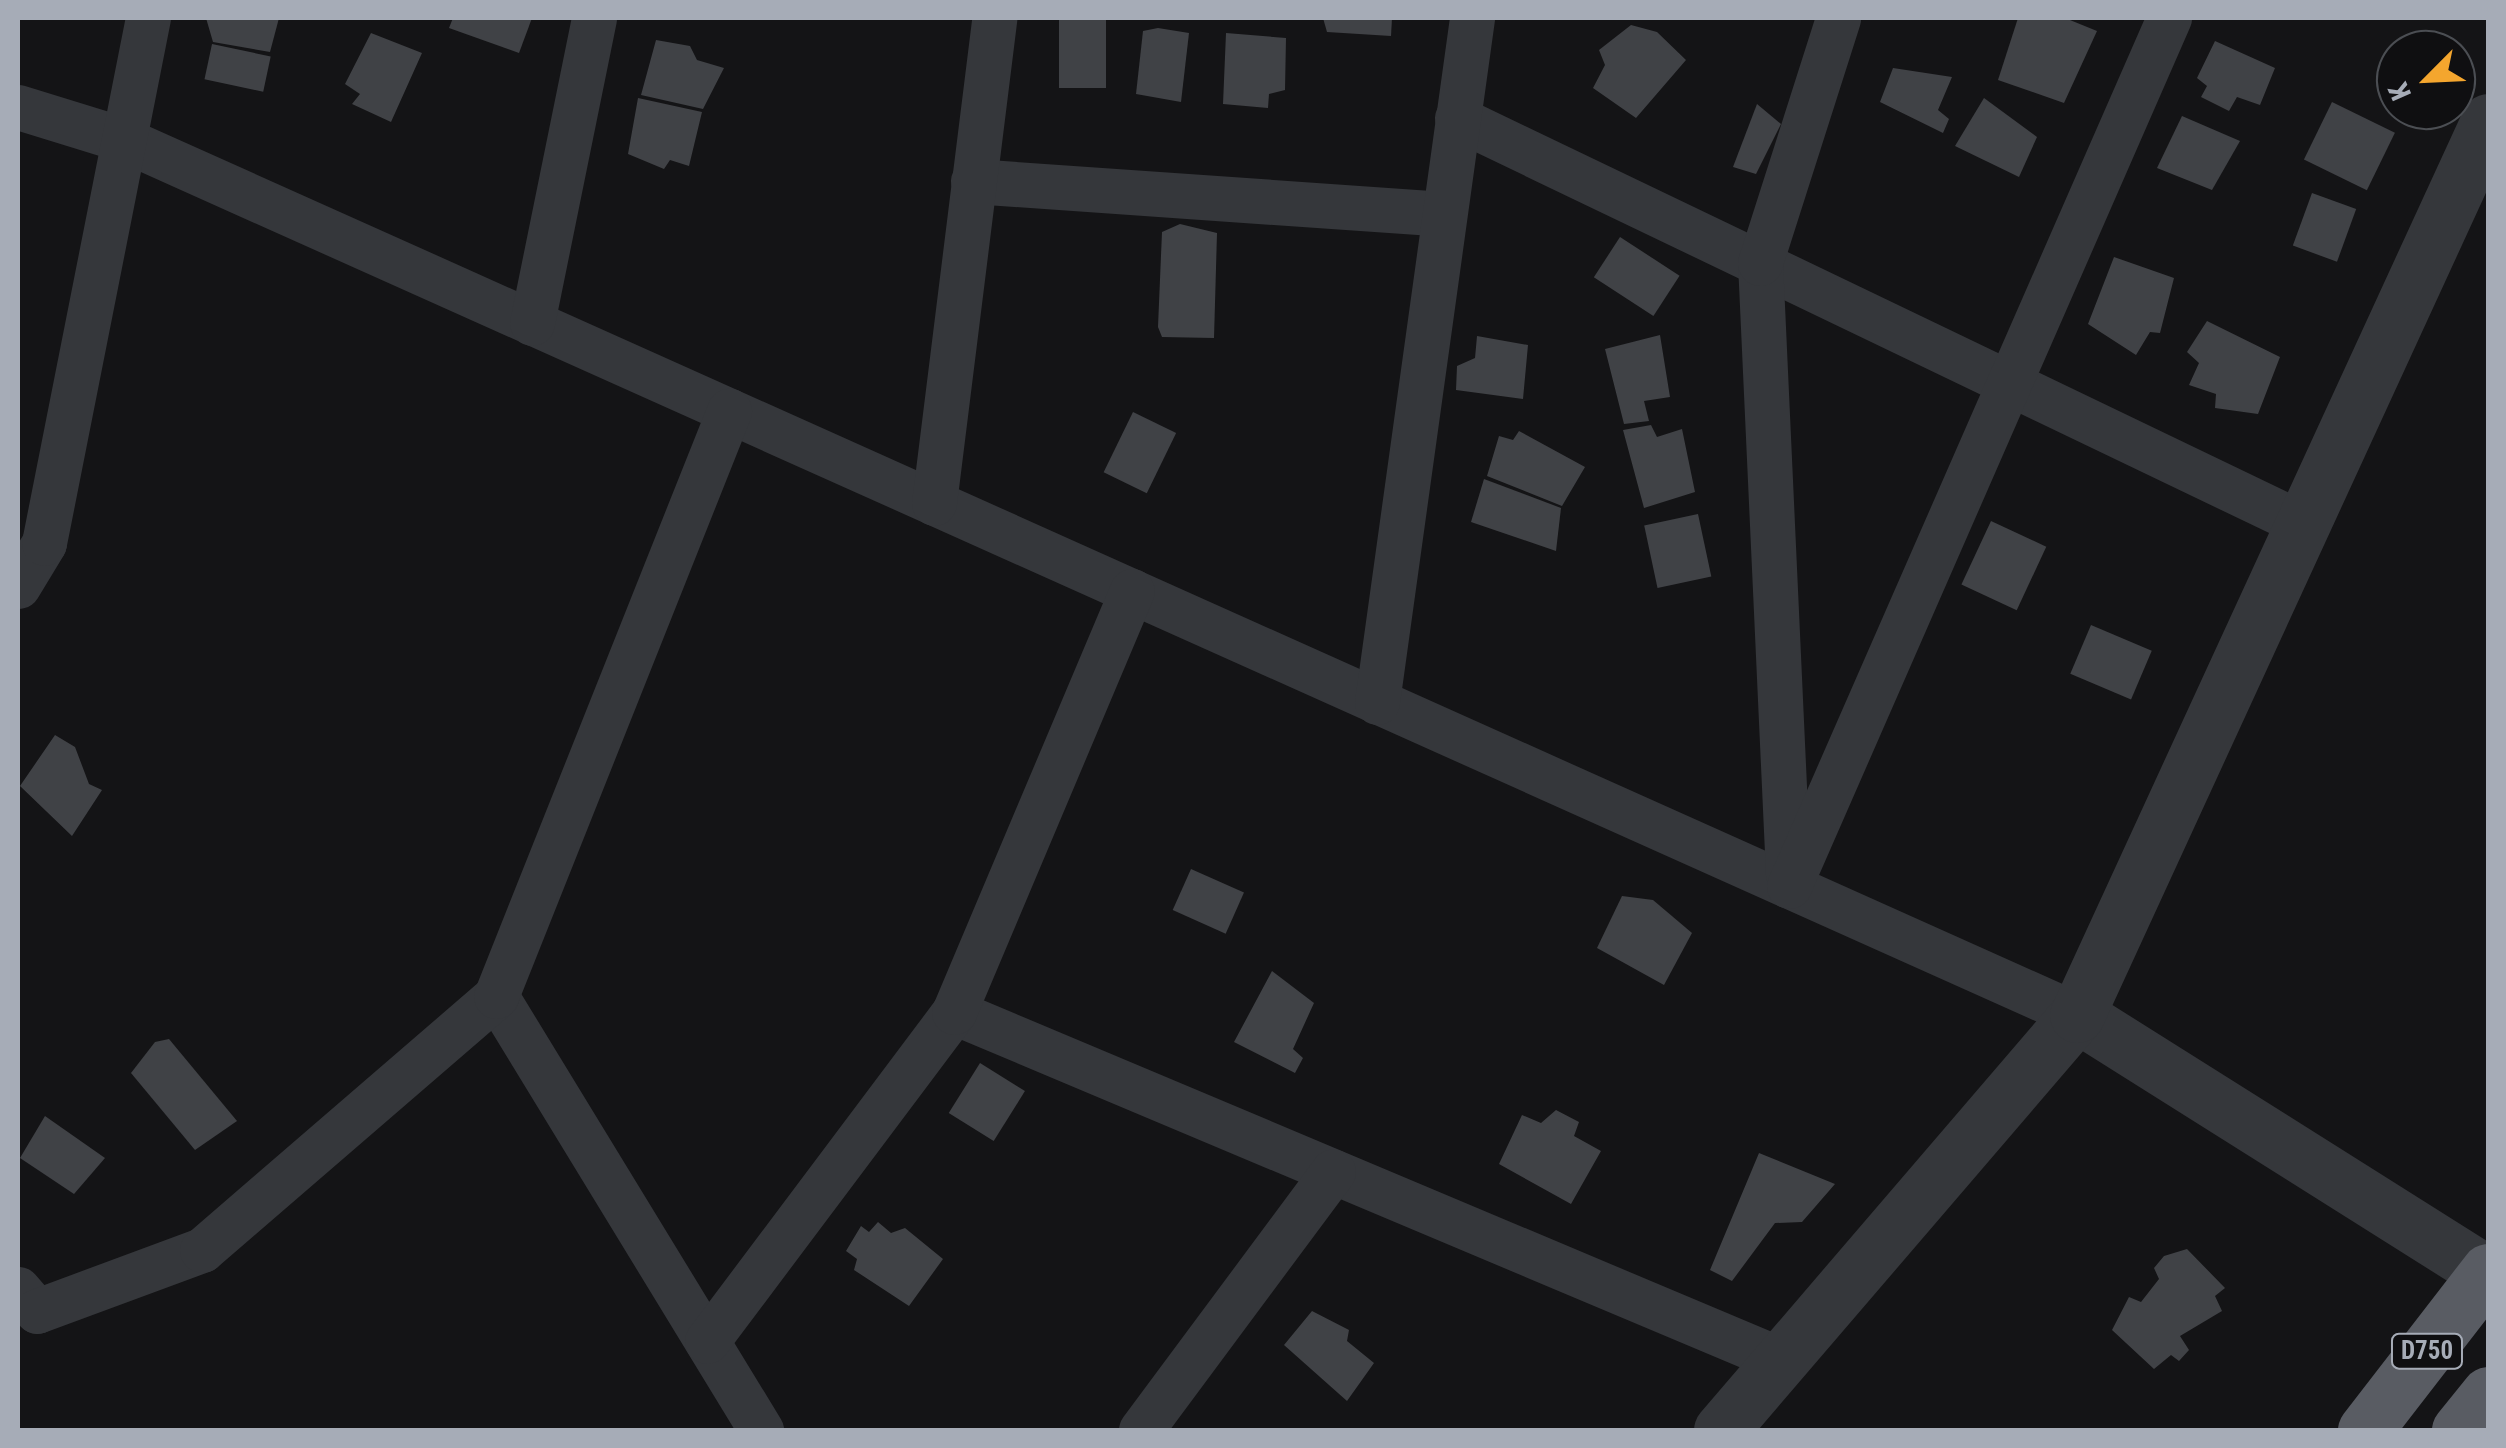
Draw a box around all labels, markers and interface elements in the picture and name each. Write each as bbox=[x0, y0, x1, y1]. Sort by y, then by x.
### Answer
north arrow bbox=[2376, 30, 2476, 130]
text: K bbox=[2382, 78, 2418, 105]
road number: D750 bbox=[2390, 1331, 2464, 1371]

